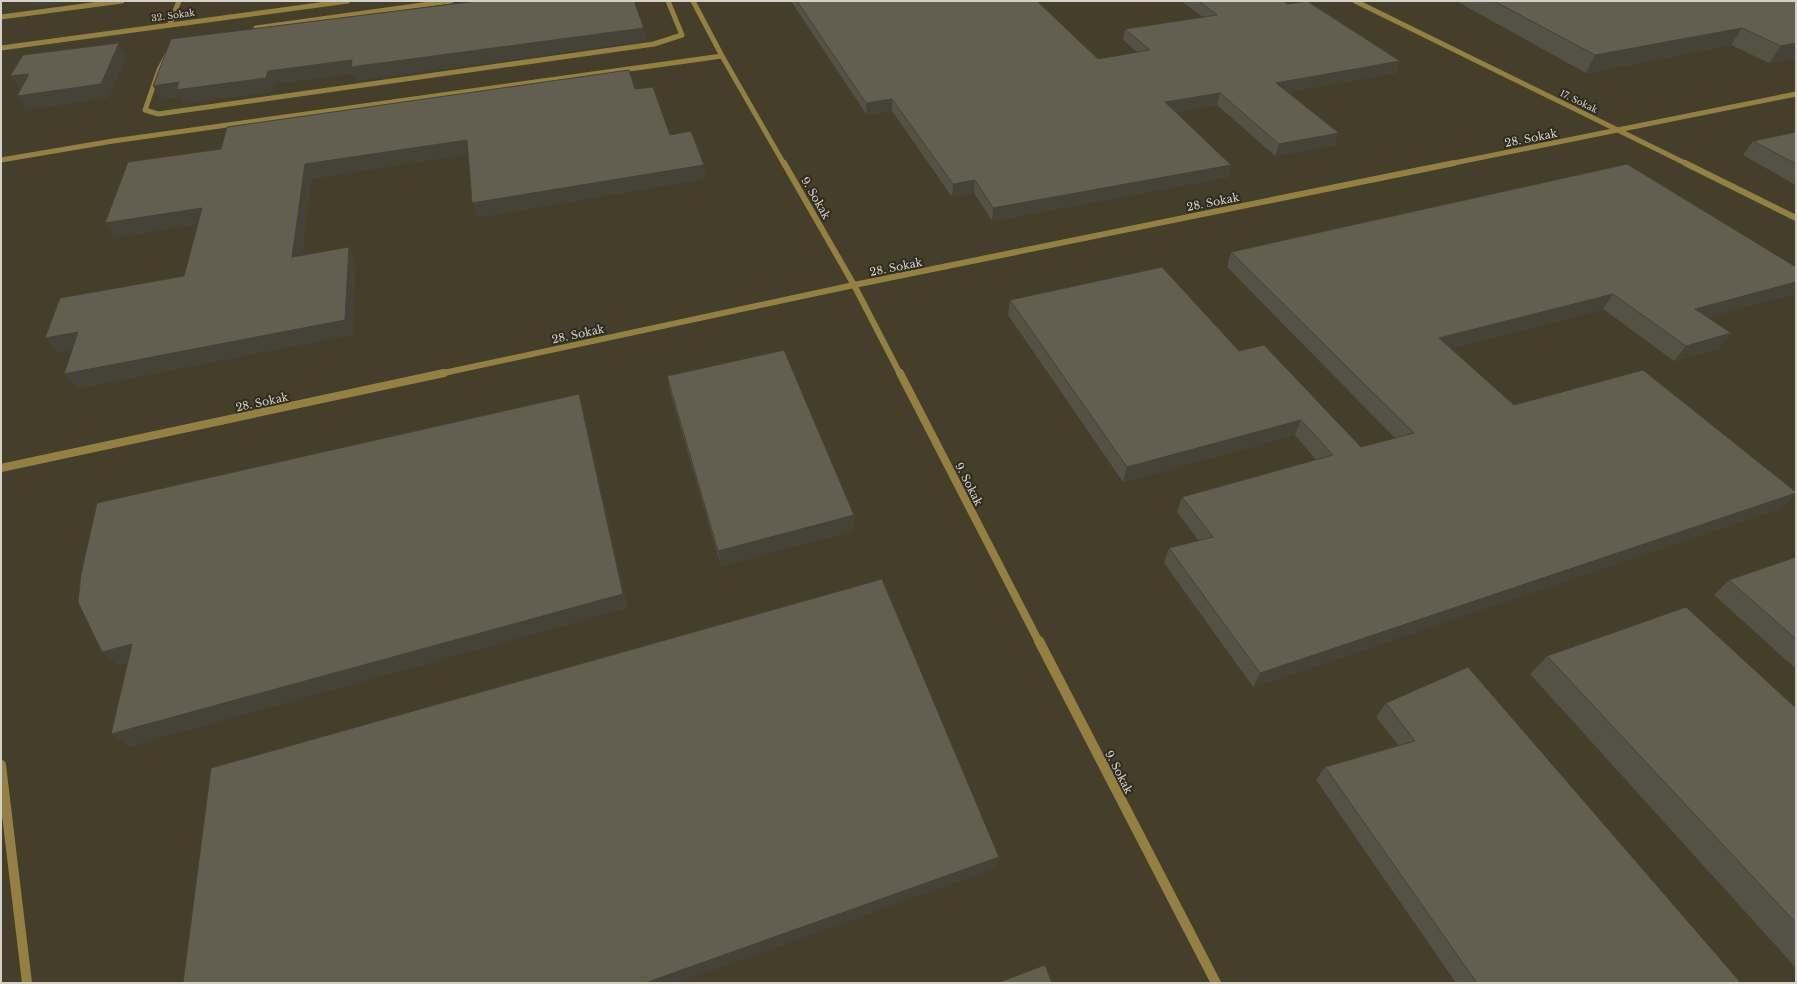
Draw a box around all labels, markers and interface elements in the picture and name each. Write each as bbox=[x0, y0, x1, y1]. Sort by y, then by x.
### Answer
street label: 32. Sokak bbox=[151, 6, 196, 23]
street label: 17. Sokak bbox=[1558, 87, 1600, 115]
street label: 28. Sokak bbox=[1503, 126, 1559, 150]
street label: 9. Sokak bbox=[798, 174, 834, 222]
street label: 28. Sokak bbox=[1185, 190, 1241, 214]
street label: 28. Sokak bbox=[868, 255, 924, 279]
street label: 28. Sokak bbox=[550, 322, 606, 346]
street label: 28. Sokak bbox=[234, 390, 290, 414]
street label: 9. Sokak bbox=[952, 460, 986, 508]
street label: 9. Sokak bbox=[1102, 748, 1136, 796]

